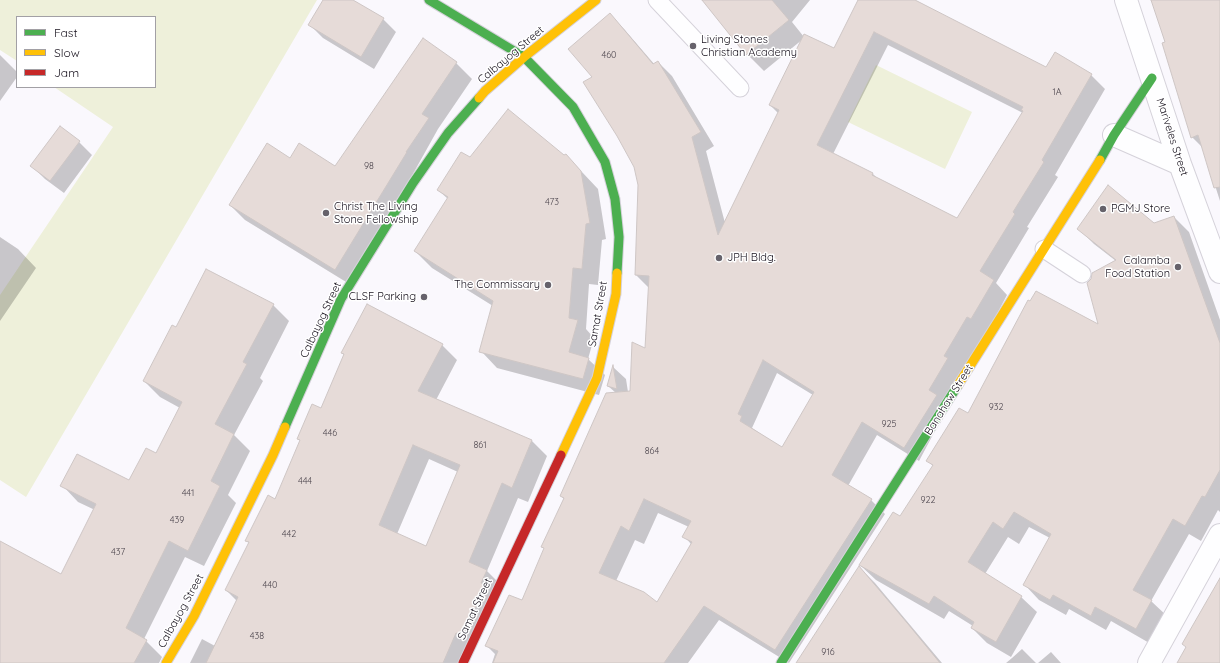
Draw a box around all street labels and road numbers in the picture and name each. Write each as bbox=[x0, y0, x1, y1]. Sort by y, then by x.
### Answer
street label: Calbayog Street bbox=[475, 23, 547, 87]
street label: Mariveles Street bbox=[1153, 96, 1191, 178]
street label: Calbayog Street bbox=[298, 280, 344, 360]
street label: Samat Street bbox=[586, 280, 610, 348]
street label: Banahaw Street bbox=[922, 362, 976, 438]
street label: Calbayog Street bbox=[155, 572, 207, 650]
street label: Samat Street bbox=[455, 576, 495, 642]

